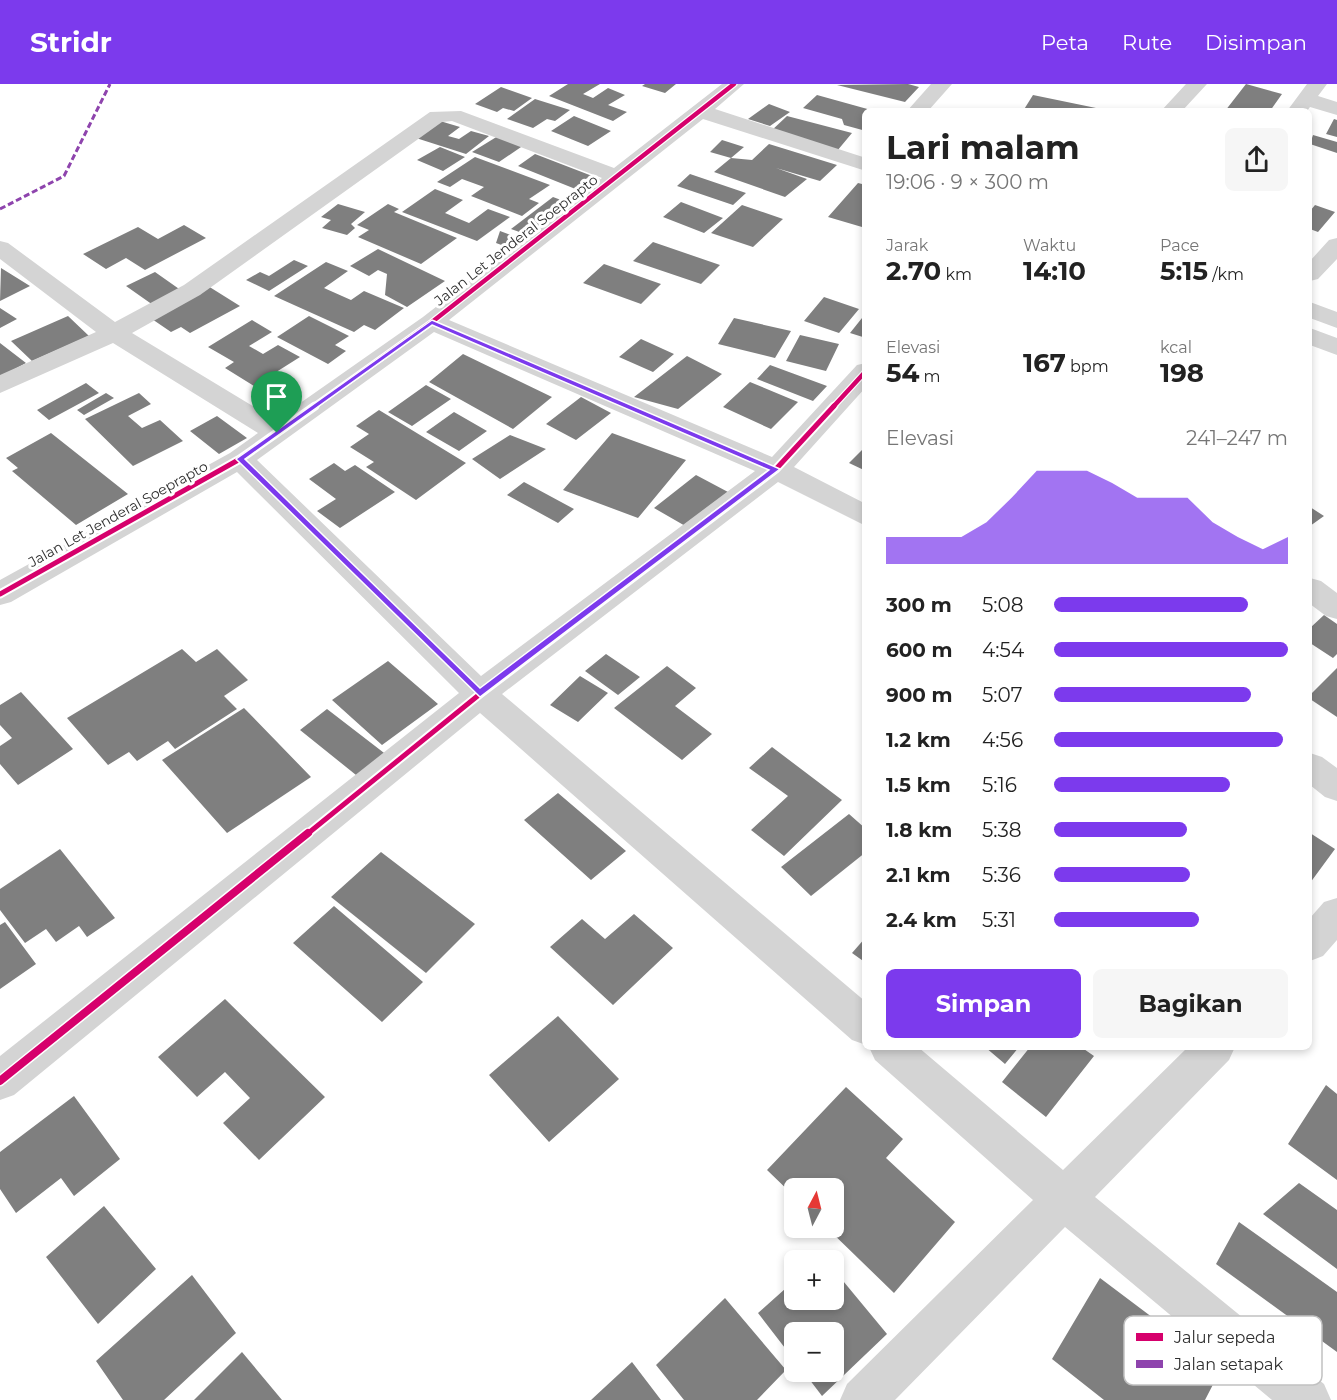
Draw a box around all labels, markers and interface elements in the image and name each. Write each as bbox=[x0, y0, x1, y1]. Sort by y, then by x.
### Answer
text: Stridr bbox=[30, 25, 112, 59]
text: Peta bbox=[1041, 30, 1089, 55]
text: Rute bbox=[1122, 30, 1172, 55]
text: Disimpan bbox=[1205, 30, 1307, 55]
text: Lari malam bbox=[886, 127, 1080, 167]
button: share bbox=[1225, 128, 1288, 191]
street label: Jalan Let Jenderal Soeprapto bbox=[430, 170, 601, 310]
text: 19:06 · 9 × 300 m bbox=[886, 170, 1049, 194]
text: Jarak bbox=[886, 236, 928, 255]
text: Waktu bbox=[1023, 236, 1076, 255]
text: Pace bbox=[1160, 236, 1199, 255]
text: 2.70 bbox=[886, 255, 941, 287]
text: 14:10 bbox=[1023, 255, 1086, 287]
text: 5:15 bbox=[1160, 255, 1208, 287]
text: km bbox=[941, 265, 972, 284]
text: /km bbox=[1208, 265, 1244, 284]
text: Elevasi bbox=[886, 338, 940, 357]
text: kcal bbox=[1160, 338, 1192, 357]
text: 167 bbox=[1023, 347, 1066, 379]
text: 54 bbox=[886, 357, 919, 389]
text: bpm bbox=[1066, 357, 1109, 376]
text: 198 bbox=[1160, 357, 1204, 389]
text: m bbox=[919, 367, 941, 386]
pin bbox=[251, 371, 302, 433]
icon: arrive bbox=[260, 380, 293, 413]
text: Elevasi bbox=[886, 426, 954, 450]
text: 241–247 m bbox=[1186, 426, 1288, 450]
street label: Jalan Let Jenderal Soeprapto bbox=[24, 457, 211, 571]
text: 300 m bbox=[886, 593, 952, 617]
text: 5:08 bbox=[982, 593, 1024, 617]
text: 600 m bbox=[886, 638, 953, 662]
text: 4:54 bbox=[982, 638, 1024, 662]
text: 900 m bbox=[886, 683, 953, 707]
text: 5:07 bbox=[982, 683, 1022, 707]
text: 1.2 km bbox=[886, 728, 951, 752]
text: 4:56 bbox=[982, 728, 1023, 752]
text: 1.5 km bbox=[886, 773, 951, 797]
text: 5:16 bbox=[982, 773, 1017, 797]
text: 1.8 km bbox=[886, 818, 952, 842]
text: 5:38 bbox=[982, 818, 1022, 842]
text: 2.1 km bbox=[886, 863, 950, 887]
text: 5:36 bbox=[982, 863, 1021, 887]
text: 2.4 km bbox=[886, 908, 957, 932]
text: 5:31 bbox=[982, 908, 1016, 932]
button: Simpan bbox=[886, 969, 1081, 1038]
button: Bagikan bbox=[1093, 969, 1288, 1038]
north arrow bbox=[784, 1178, 844, 1238]
map controls bbox=[784, 1178, 844, 1382]
button: + bbox=[784, 1250, 844, 1310]
legend bbox=[1124, 1316, 1322, 1385]
button: − bbox=[784, 1322, 844, 1382]
text: Jalur sepeda bbox=[1173, 1328, 1275, 1347]
text: Jalan setapak bbox=[1173, 1355, 1284, 1374]

